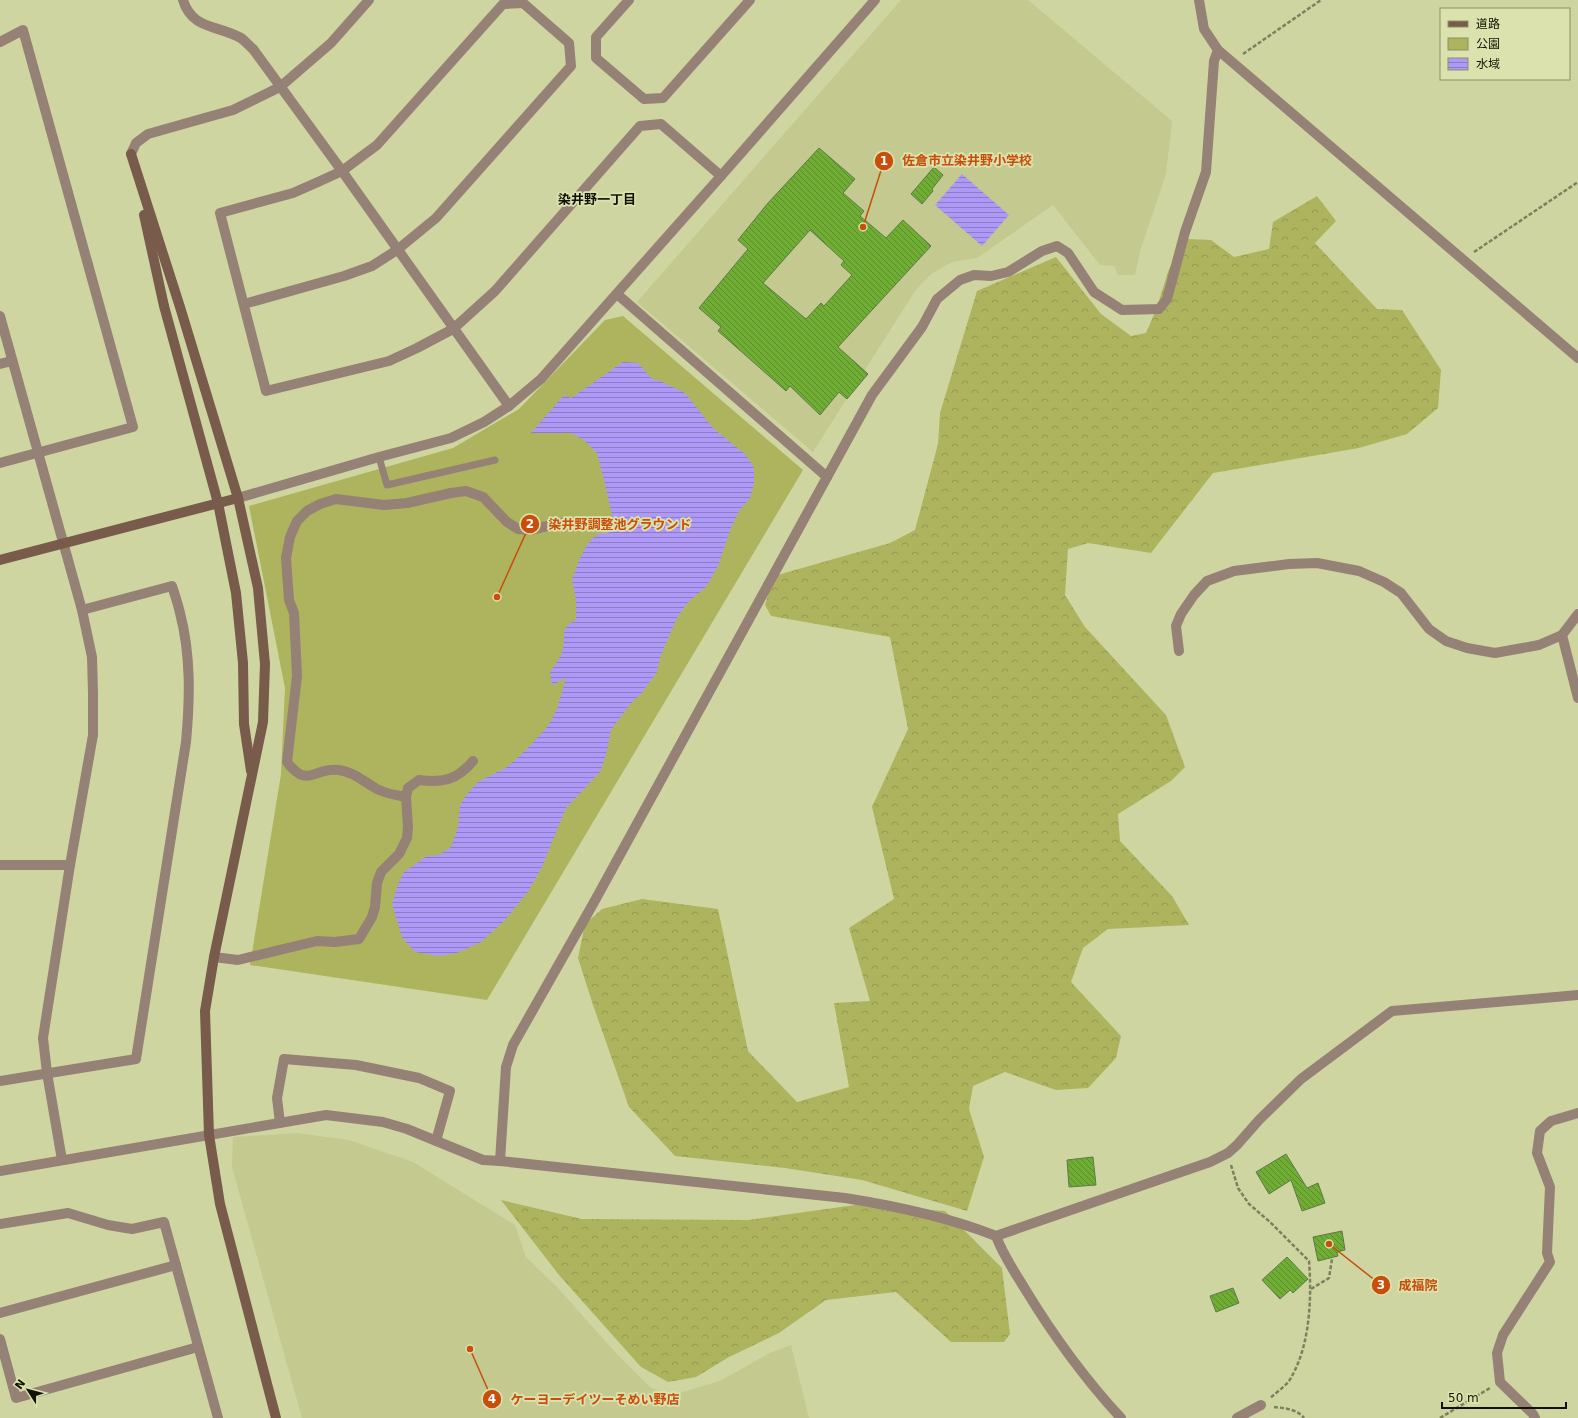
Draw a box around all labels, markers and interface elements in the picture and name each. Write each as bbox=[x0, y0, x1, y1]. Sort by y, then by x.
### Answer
legend bbox=[1440, 8, 1570, 80]
text: 道路 bbox=[1476, 17, 1500, 31]
text: 公園 bbox=[1476, 37, 1500, 51]
text: 水域 bbox=[1476, 57, 1500, 71]
callout: 佐倉市立染井野小学校 bbox=[874, 148, 1040, 173]
text: 佐倉市立染井野小学校 bbox=[902, 153, 1032, 168]
text: 1 bbox=[880, 154, 888, 168]
district label: 染井野一丁目 bbox=[558, 192, 636, 207]
callout: 染井野調整池グラウンド bbox=[520, 512, 699, 537]
text: 2 bbox=[526, 517, 534, 531]
text: 染井野調整池グラウンド bbox=[548, 517, 692, 532]
callout: 成福院 bbox=[1371, 1273, 1446, 1298]
text: 3 bbox=[1377, 1278, 1385, 1292]
text: 成福院 bbox=[1398, 1278, 1438, 1293]
north arrow bbox=[8, 1370, 48, 1410]
text: N bbox=[12, 1377, 28, 1392]
scale bar bbox=[1442, 1384, 1566, 1410]
callout: ケーヨーデイツーそめい野店 bbox=[482, 1387, 687, 1412]
text: 50 m bbox=[1448, 1391, 1479, 1405]
text: 4 bbox=[488, 1392, 496, 1406]
text: ケーヨーデイツーそめい野店 bbox=[510, 1392, 680, 1407]

